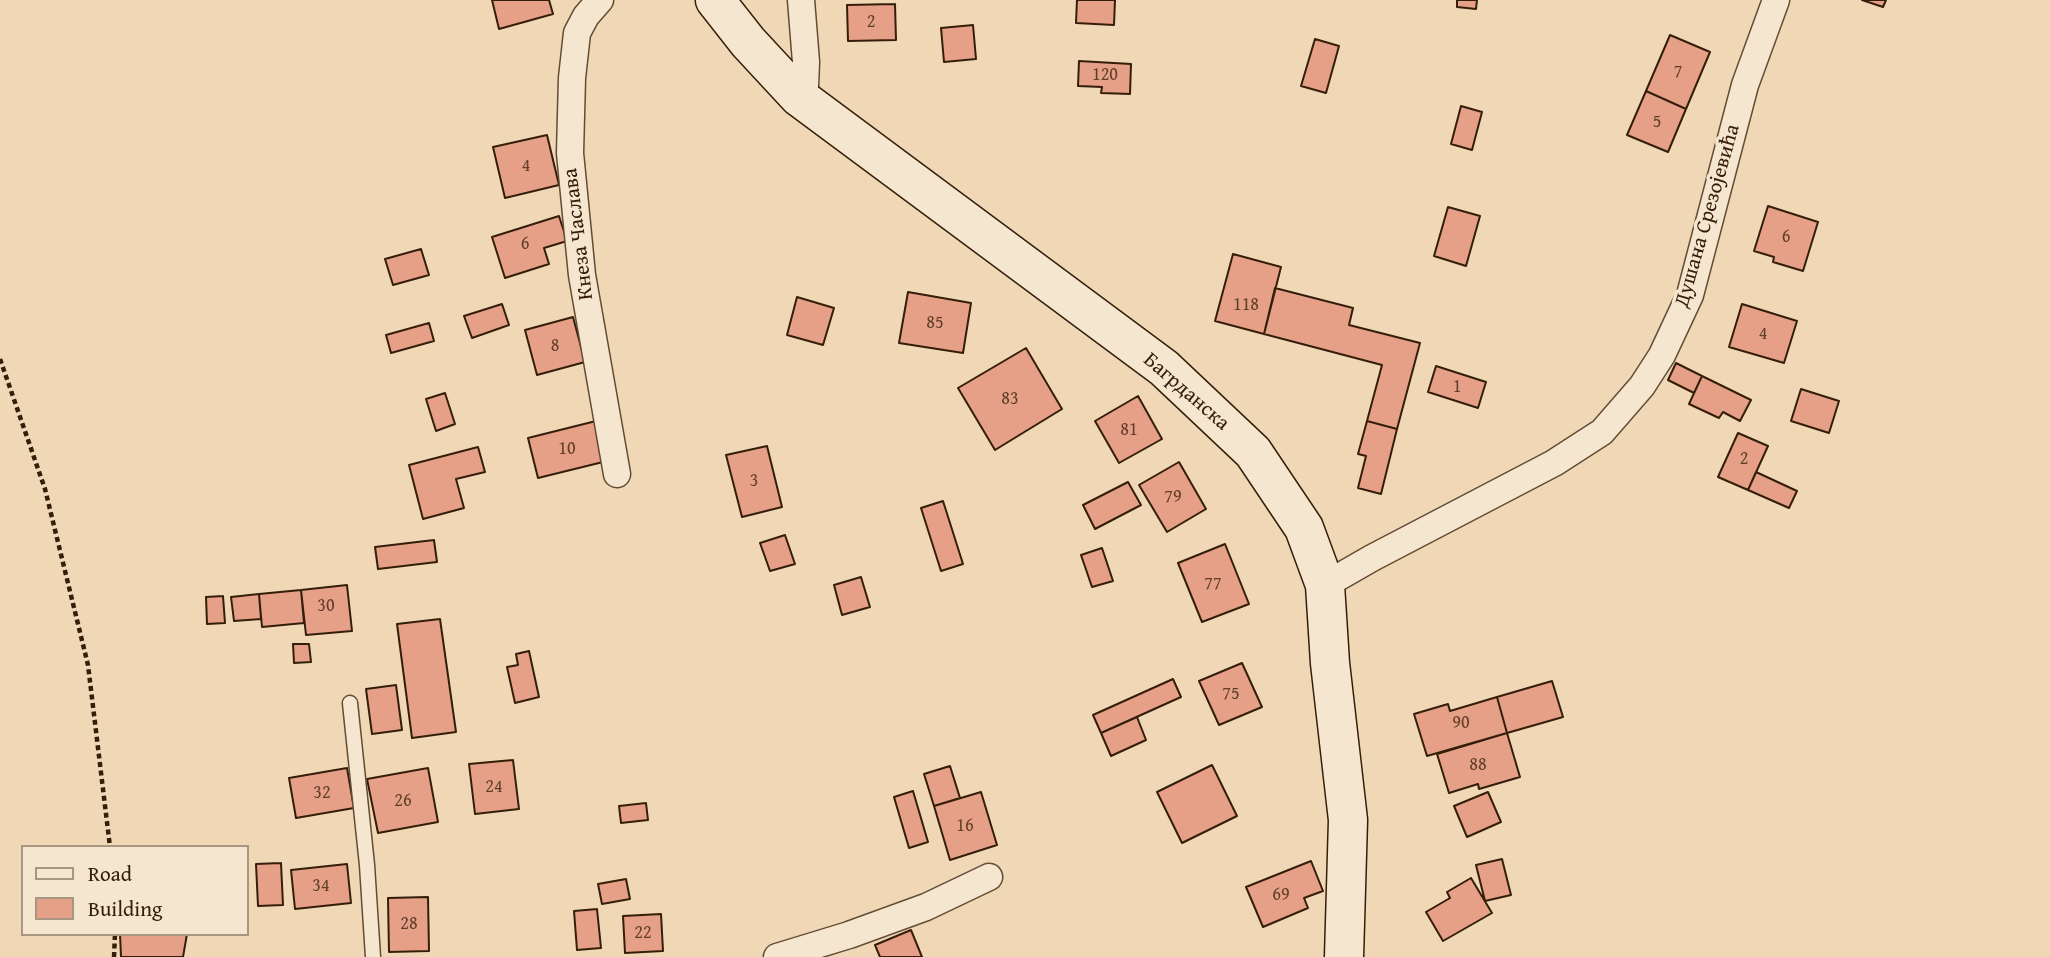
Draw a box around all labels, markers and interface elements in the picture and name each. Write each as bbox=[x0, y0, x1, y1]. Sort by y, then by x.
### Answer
house number: 2 bbox=[867, 11, 875, 33]
house number: 7 bbox=[1674, 61, 1682, 83]
house number: 120 bbox=[1092, 64, 1118, 86]
house number: 5 bbox=[1653, 111, 1661, 133]
street label: Душана Срезојевића bbox=[1670, 122, 1746, 310]
house number: 4 bbox=[522, 155, 530, 177]
street label: Кнеза Часлава bbox=[558, 167, 600, 301]
house number: 6 bbox=[1782, 226, 1790, 248]
house number: 6 bbox=[521, 233, 529, 255]
house number: 118 bbox=[1233, 294, 1259, 316]
house number: 85 bbox=[926, 312, 944, 334]
house number: 4 bbox=[1759, 323, 1767, 345]
house number: 8 bbox=[551, 335, 559, 357]
street label: Багрданска bbox=[1138, 348, 1234, 436]
house number: 1 bbox=[1453, 376, 1461, 398]
house number: 83 bbox=[1001, 388, 1019, 410]
house number: 81 bbox=[1120, 419, 1138, 441]
house number: 10 bbox=[558, 438, 576, 460]
house number: 2 bbox=[1740, 448, 1748, 470]
house number: 3 bbox=[750, 470, 758, 492]
house number: 79 bbox=[1164, 486, 1182, 508]
house number: 77 bbox=[1204, 573, 1222, 595]
house number: 30 bbox=[317, 595, 335, 617]
house number: 75 bbox=[1222, 683, 1240, 705]
house number: 90 bbox=[1452, 712, 1470, 734]
house number: 88 bbox=[1469, 754, 1487, 776]
house number: 24 bbox=[485, 776, 503, 798]
house number: 32 bbox=[313, 782, 331, 804]
house number: 26 bbox=[394, 790, 412, 812]
house number: 16 bbox=[956, 815, 974, 837]
legend bbox=[21, 845, 248, 936]
text: Road bbox=[88, 858, 132, 889]
house number: 34 bbox=[312, 875, 330, 897]
house number: 69 bbox=[1272, 884, 1290, 906]
text: Building bbox=[88, 893, 162, 924]
house number: 28 bbox=[400, 913, 418, 935]
house number: 22 bbox=[634, 922, 652, 944]

